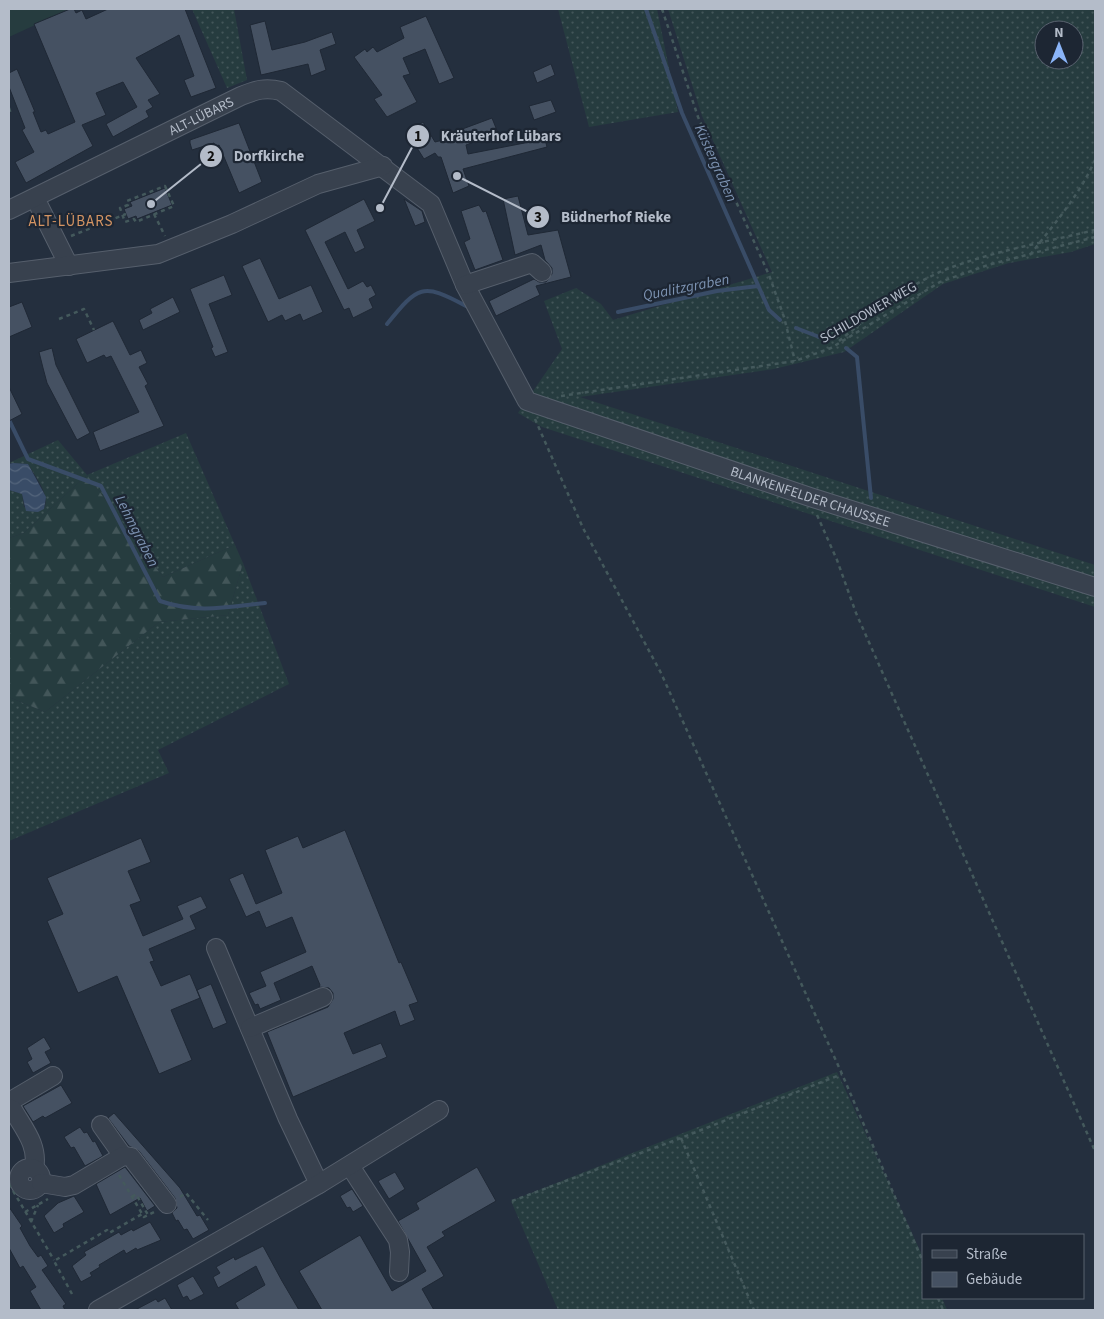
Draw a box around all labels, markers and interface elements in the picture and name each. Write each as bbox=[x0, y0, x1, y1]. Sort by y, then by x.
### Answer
north arrow bbox=[1034, 20, 1084, 70]
text: N bbox=[1054, 23, 1064, 43]
street label: ALT-LÜBARS bbox=[166, 92, 237, 141]
callout: Kräuterhof Lübars bbox=[405, 121, 571, 151]
water label: Küstergraben bbox=[689, 121, 742, 205]
text: 1 bbox=[414, 126, 422, 147]
text: Kräuterhof Lübars bbox=[441, 126, 561, 147]
callout: Dorfkirche bbox=[198, 141, 314, 171]
text: 2 bbox=[207, 146, 215, 167]
text: Dorfkirche bbox=[234, 146, 304, 167]
callout: Büdnerhof Rieke bbox=[526, 202, 681, 232]
text: 3 bbox=[534, 207, 542, 228]
text: Büdnerhof Rieke bbox=[561, 207, 671, 228]
district label: ALT-LÜBARS bbox=[28, 211, 114, 232]
water label: Qualitzgraben bbox=[641, 269, 731, 306]
street label: SCHILDOWER WEG bbox=[816, 277, 921, 349]
street label: BLANKENFELDER CHAUSSEE bbox=[728, 462, 893, 533]
water label: Lehmgraben bbox=[110, 492, 164, 571]
legend bbox=[922, 1234, 1084, 1299]
text: Straße bbox=[966, 1244, 1007, 1265]
text: Gebäude bbox=[966, 1269, 1022, 1290]

